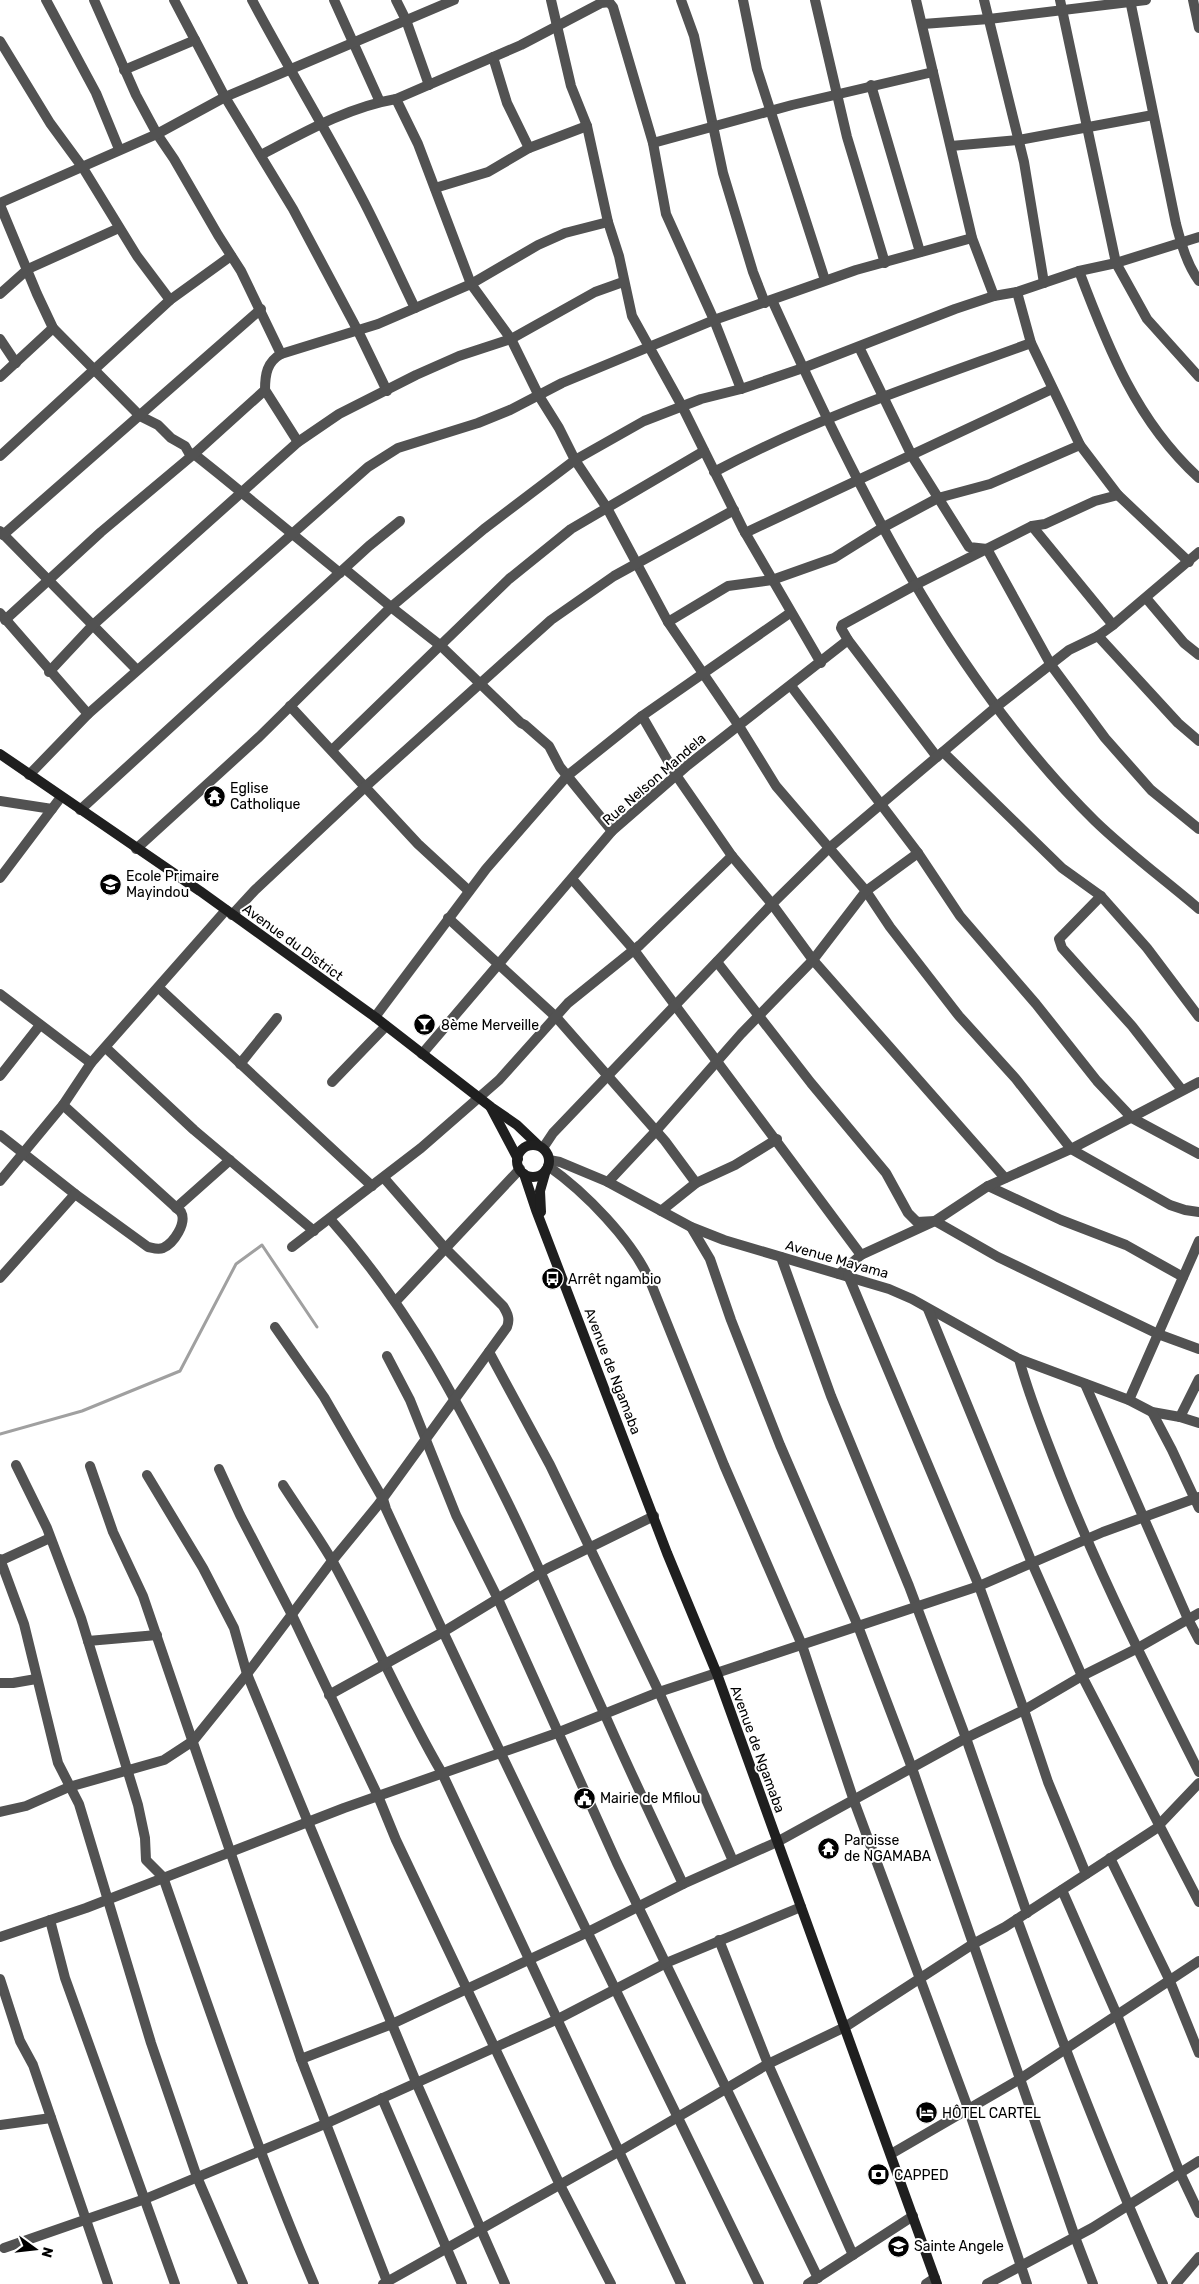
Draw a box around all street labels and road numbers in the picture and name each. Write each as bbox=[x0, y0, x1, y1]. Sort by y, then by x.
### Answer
street label: Rue Nelson Mandela bbox=[599, 730, 710, 829]
street label: Avenue du District bbox=[239, 900, 347, 985]
street label: Avenue Mayama bbox=[783, 1237, 890, 1282]
street label: Avenue de Ngamaba bbox=[581, 1306, 645, 1437]
street label: Avenue de Ngamaba bbox=[727, 1683, 788, 1815]

